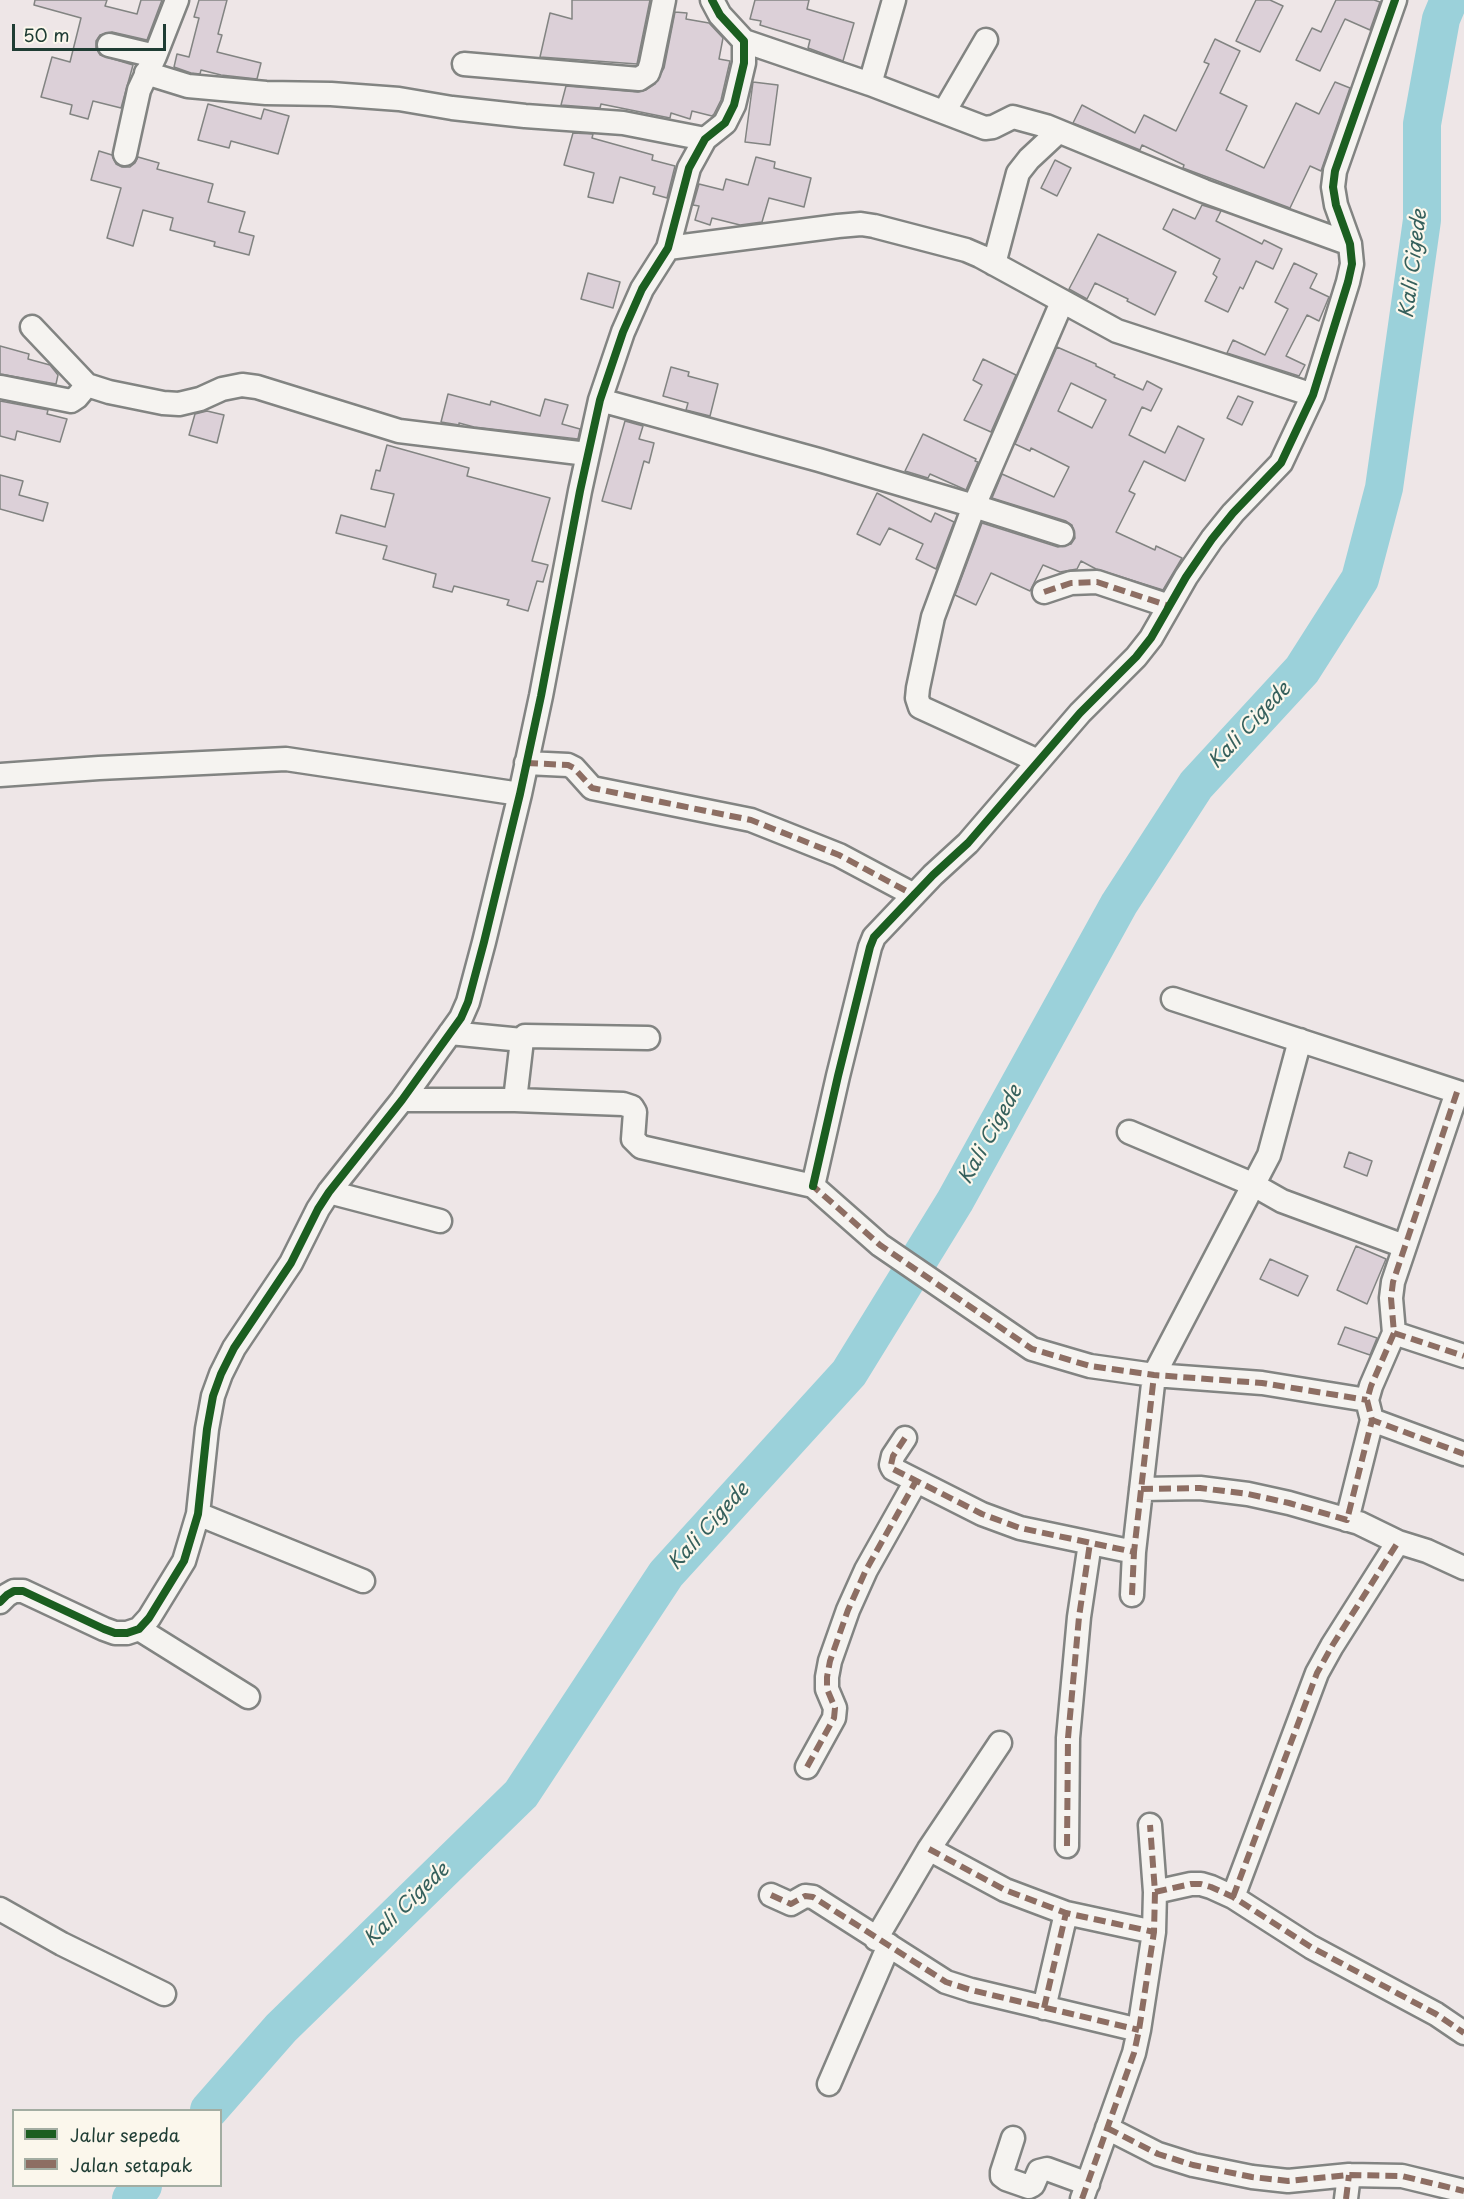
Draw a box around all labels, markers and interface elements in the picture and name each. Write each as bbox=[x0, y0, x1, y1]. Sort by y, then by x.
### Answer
scale bar bbox=[15, 12, 170, 50]
text: 50 m bbox=[23, 21, 70, 48]
water label: Kali Cigede bbox=[1395, 208, 1433, 320]
water label: Kali Cigede bbox=[1204, 678, 1296, 774]
water label: Kali Cigede bbox=[954, 1081, 1028, 1189]
water label: Kali Cigede bbox=[663, 1478, 755, 1576]
water label: Kali Cigede bbox=[359, 1858, 455, 1952]
legend bbox=[12, 2109, 222, 2187]
text: Jalur sepeda bbox=[70, 2121, 180, 2148]
text: Jalan setapak bbox=[70, 2151, 192, 2178]

